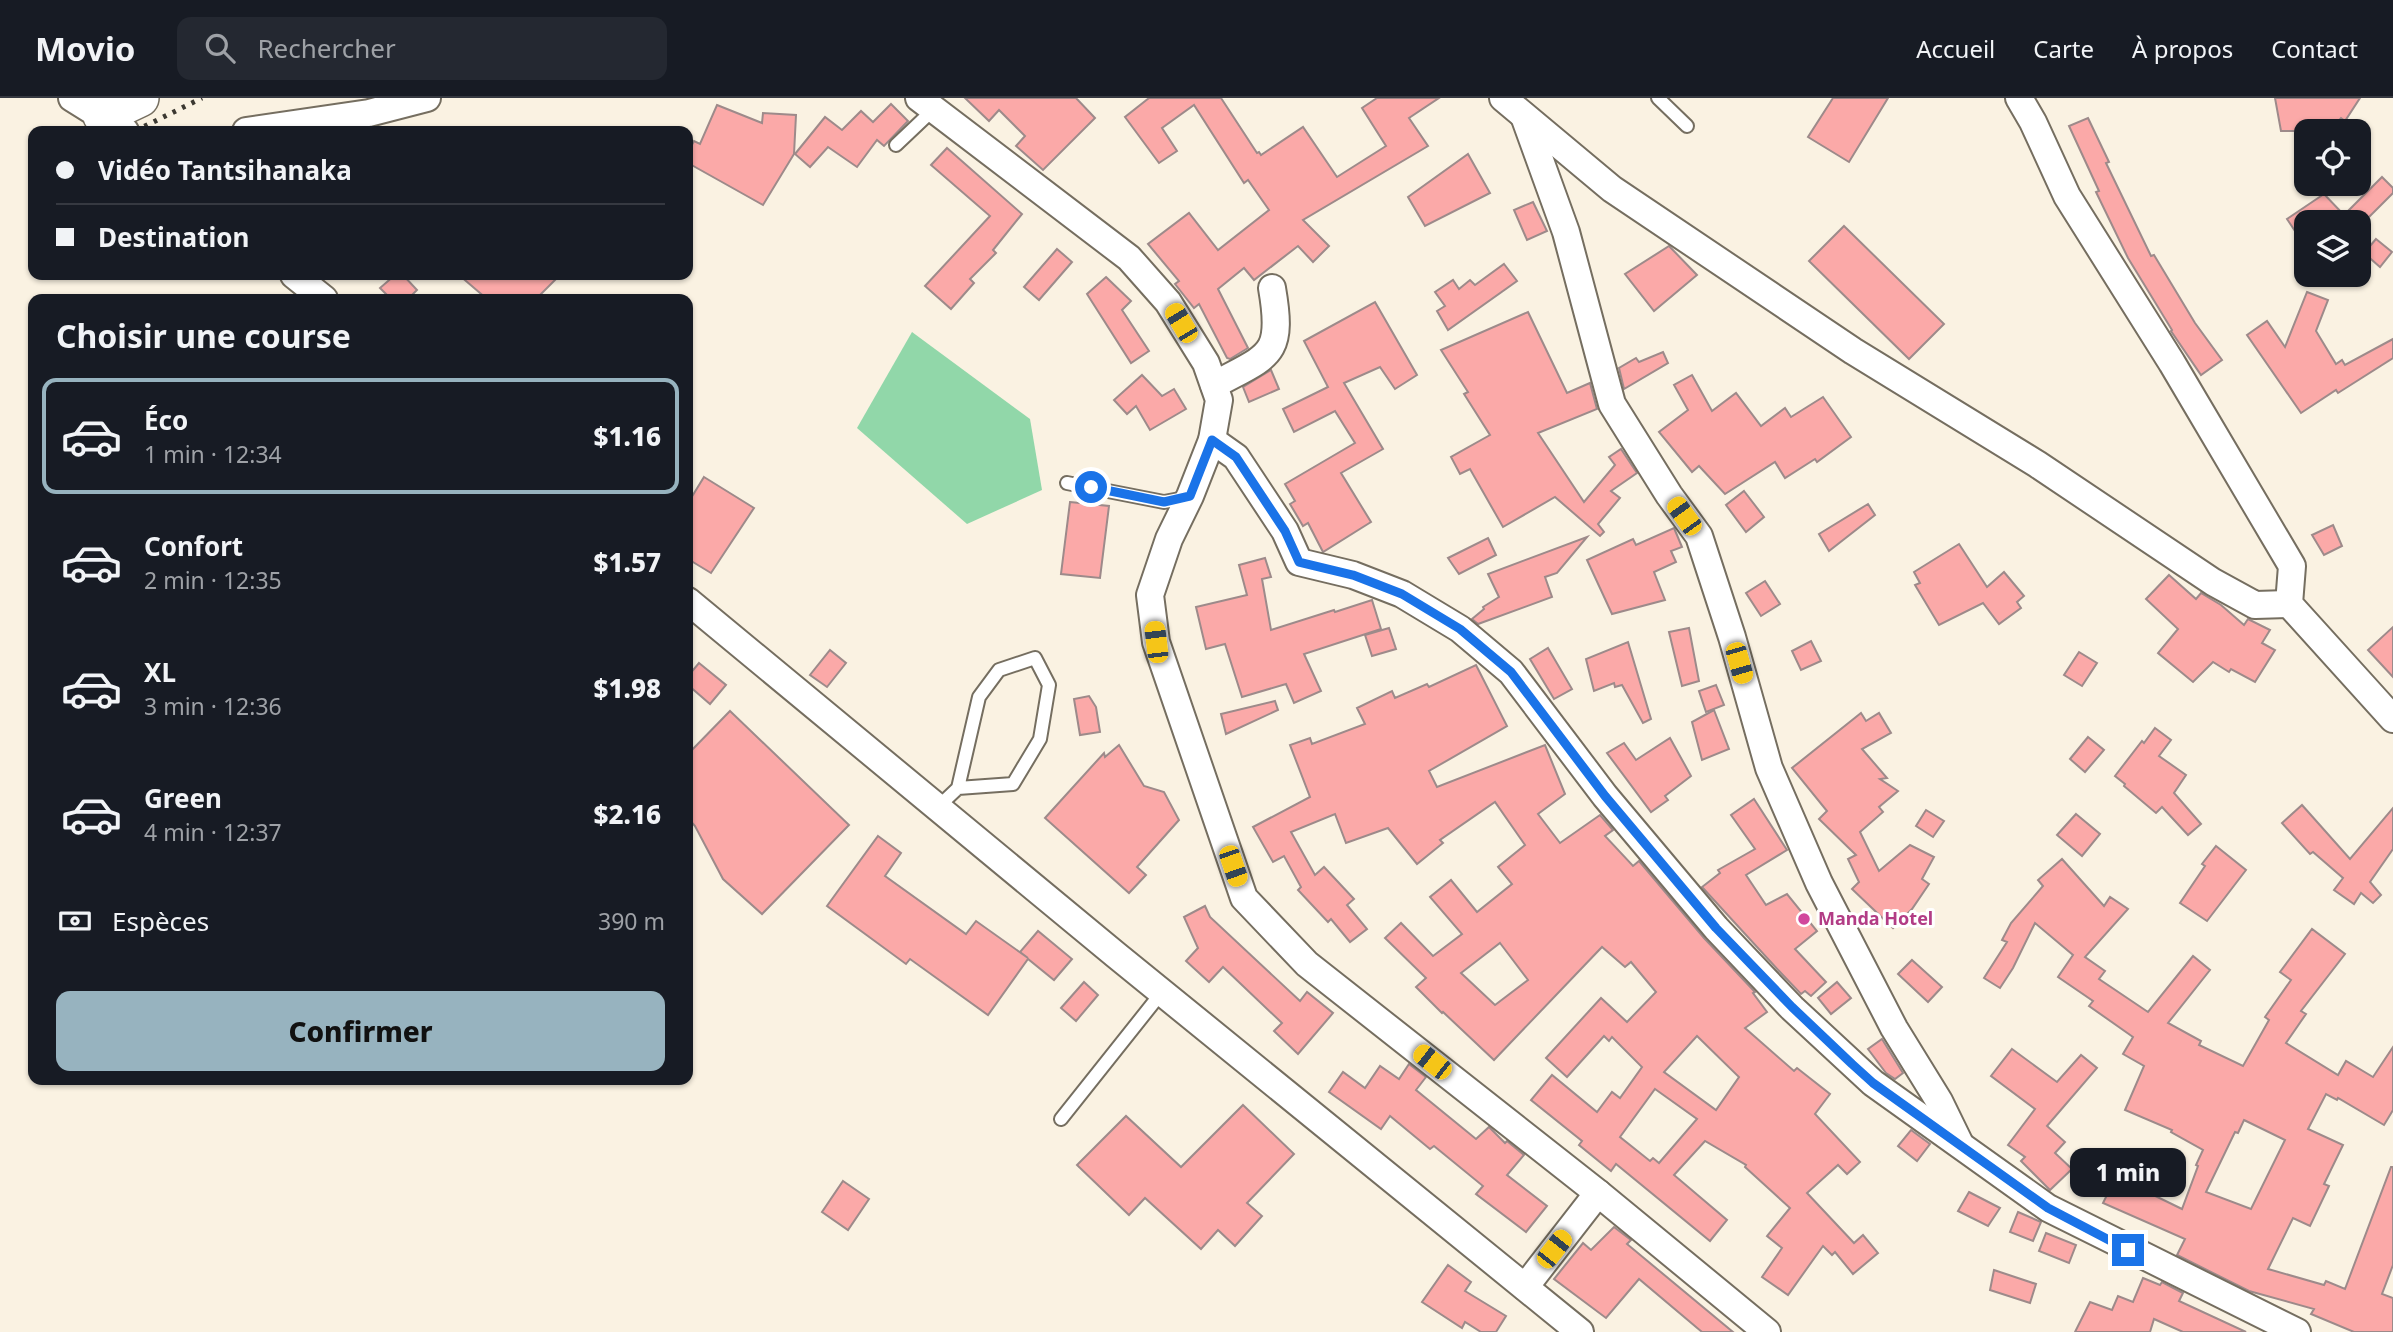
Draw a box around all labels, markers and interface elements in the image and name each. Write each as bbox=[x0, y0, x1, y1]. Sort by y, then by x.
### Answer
search box bbox=[177, 17, 667, 80]
text: Movio bbox=[35, 26, 135, 71]
icon: search bbox=[201, 29, 239, 67]
text: Rechercher bbox=[257, 30, 396, 66]
text: Accueil bbox=[1916, 32, 1995, 65]
text: Carte bbox=[2033, 32, 2094, 65]
text: À propos bbox=[2132, 32, 2233, 65]
text: Contact bbox=[2271, 32, 2358, 65]
map controls bbox=[2294, 119, 2371, 287]
button: locate bbox=[2294, 119, 2371, 196]
text: Vidéo Tantsihanaka bbox=[98, 152, 352, 188]
button: layers bbox=[2294, 210, 2371, 287]
text: Destination bbox=[98, 219, 249, 255]
car bbox=[1162, 300, 1201, 346]
text: Choisir une course bbox=[56, 314, 351, 357]
text: Éco bbox=[144, 402, 188, 438]
icon: car bbox=[60, 405, 123, 468]
text: $1.16 bbox=[594, 418, 661, 454]
text: 1 min · 12:34 bbox=[144, 438, 282, 470]
route start bbox=[1075, 471, 1107, 503]
car bbox=[1664, 493, 1705, 539]
text: Confort bbox=[144, 528, 243, 564]
icon: car bbox=[60, 531, 123, 594]
text: $1.57 bbox=[594, 544, 661, 580]
text: 2 min · 12:35 bbox=[144, 564, 282, 596]
car bbox=[1144, 620, 1169, 664]
car bbox=[1724, 640, 1755, 686]
text: XL bbox=[144, 654, 176, 690]
icon: car bbox=[60, 657, 123, 720]
text: $1.98 bbox=[594, 670, 661, 706]
text: 3 min · 12:36 bbox=[144, 690, 282, 722]
text: Green bbox=[144, 780, 222, 816]
icon: car bbox=[60, 783, 123, 846]
text: $2.16 bbox=[594, 796, 661, 832]
text: 4 min · 12:37 bbox=[144, 816, 282, 848]
car bbox=[1217, 843, 1250, 889]
icon: cash bbox=[56, 902, 94, 940]
text: Espèces bbox=[112, 903, 209, 939]
text: 390 m bbox=[598, 905, 665, 937]
place label: Manda Hotel bbox=[1818, 906, 1933, 930]
marker: Manda Hotel bbox=[1796, 911, 1812, 927]
button: Confirmer bbox=[56, 991, 665, 1071]
car bbox=[1409, 1041, 1456, 1083]
callout: 1 min bbox=[2070, 1148, 2186, 1198]
text: 1 min bbox=[2096, 1156, 2160, 1188]
car bbox=[1533, 1226, 1576, 1272]
route end bbox=[2112, 1234, 2144, 1266]

